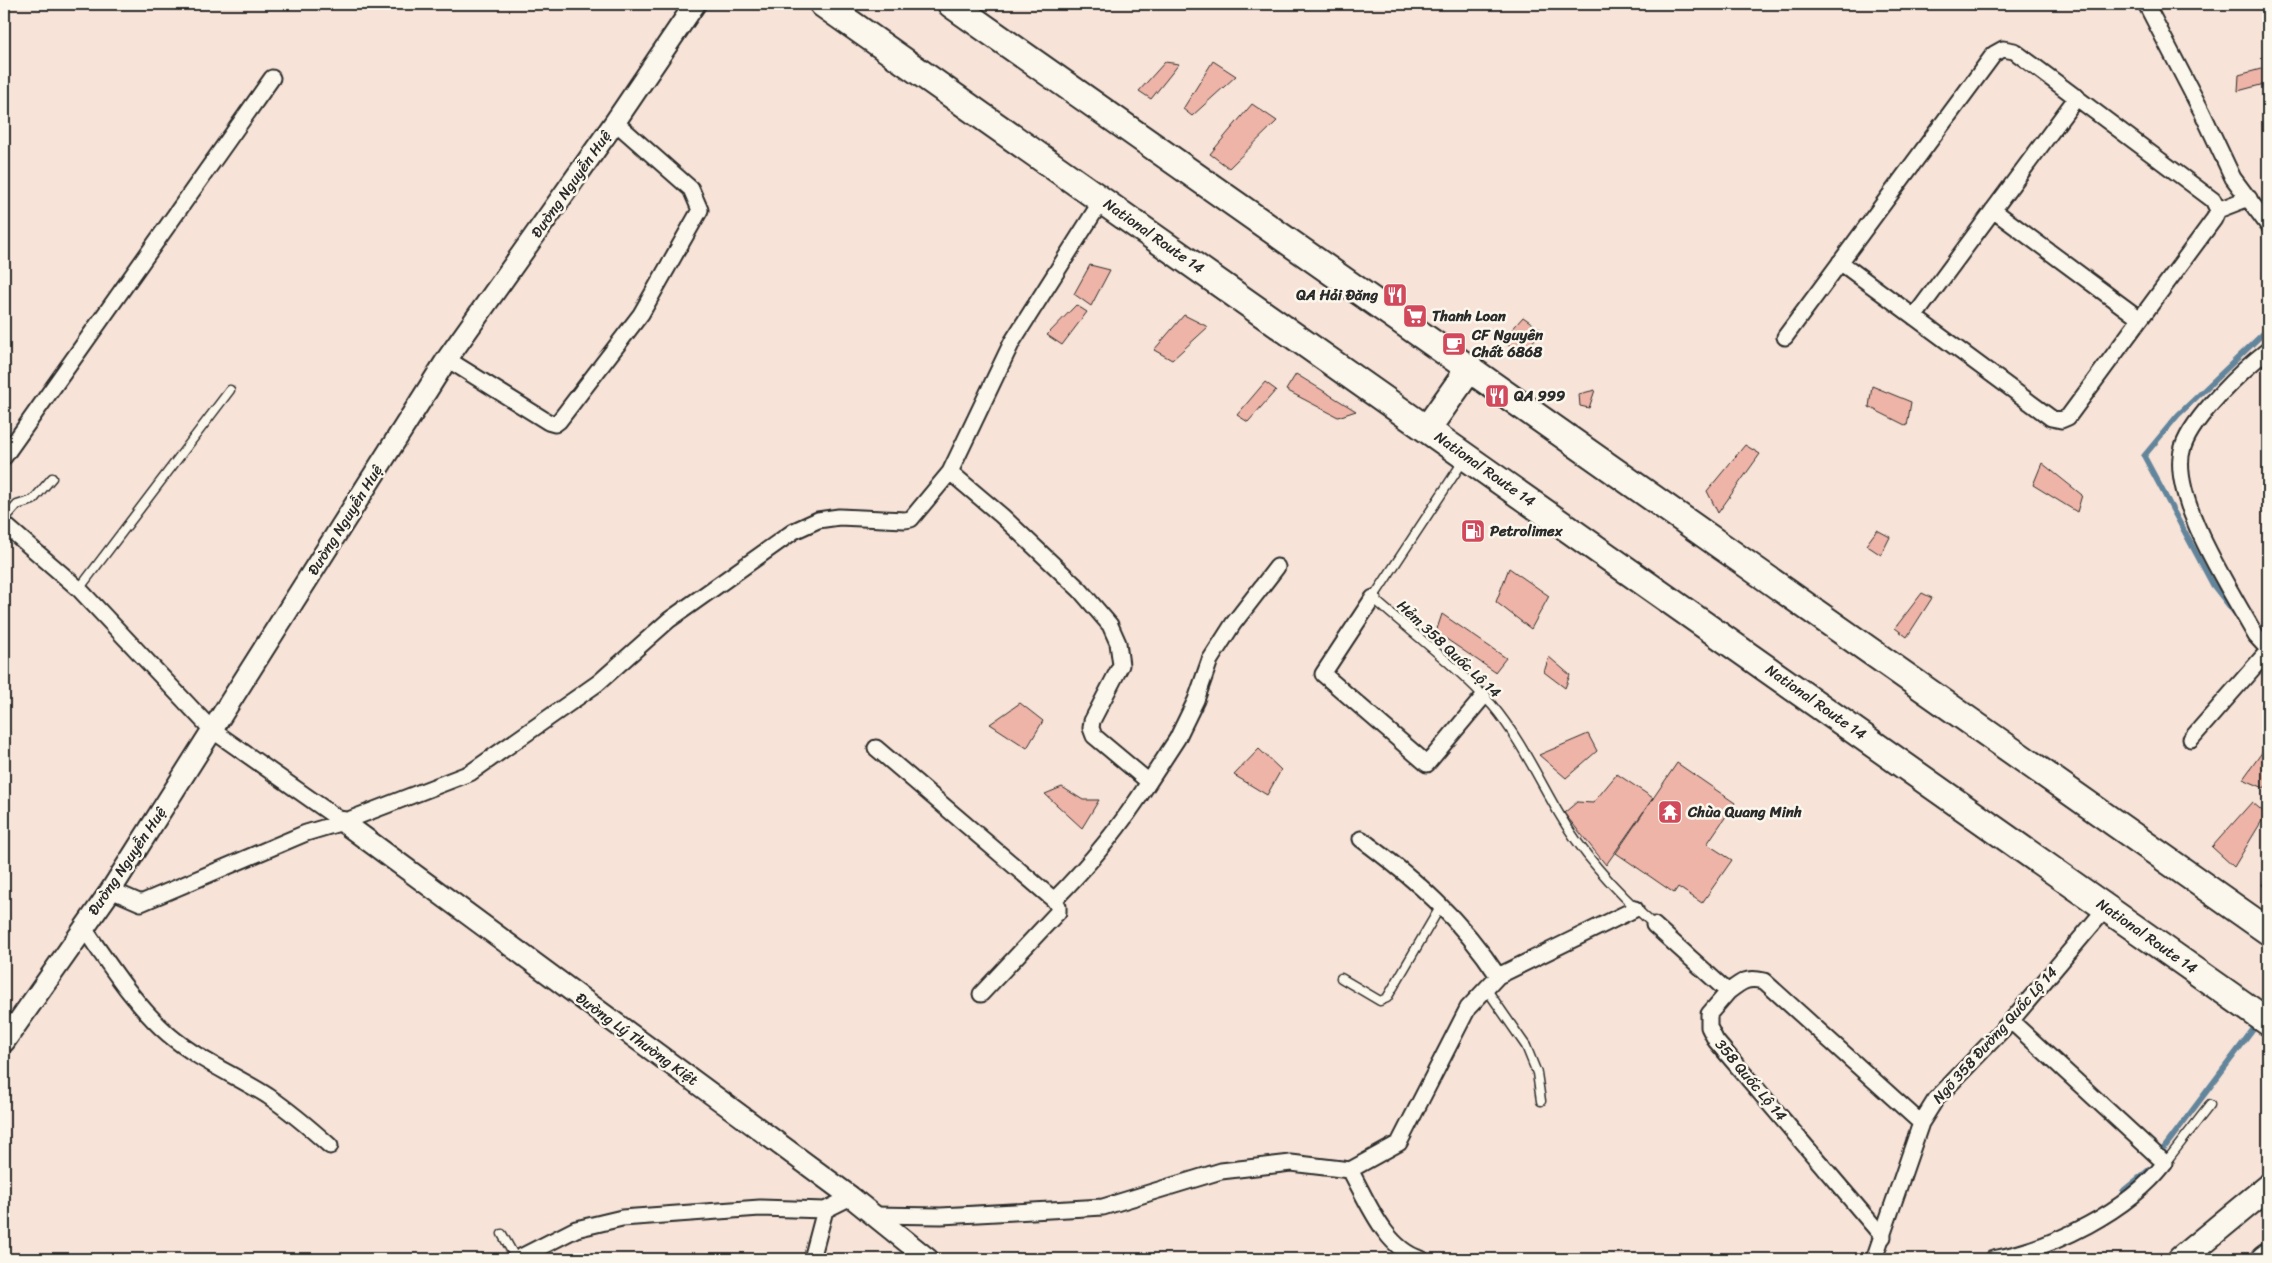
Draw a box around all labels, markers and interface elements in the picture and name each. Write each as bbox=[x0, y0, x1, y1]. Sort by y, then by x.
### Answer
street label: Đường Nguyễn Huệ bbox=[524, 124, 618, 243]
street label: National Route 14 bbox=[1098, 191, 1210, 281]
place label: QA Hải Đăng bbox=[1295, 282, 1378, 308]
restaurant icon: QA Hải Đăng bbox=[1382, 282, 1408, 308]
supermarket icon: Thanh Loan bbox=[1402, 303, 1428, 329]
place label: Thanh Loan bbox=[1432, 303, 1507, 329]
place label: CF Nguyên Chất 6868 bbox=[1471, 322, 1544, 365]
cafe icon: CF Nguyên Chất 6868 bbox=[1441, 331, 1467, 357]
restaurant icon: QA 999 bbox=[1484, 383, 1510, 409]
place label: QA 999 bbox=[1513, 383, 1565, 409]
street label: National Route 14 bbox=[1429, 424, 1541, 514]
street label: Đường Nguyễn Huệ bbox=[300, 459, 390, 581]
fuel station icon: Petrolimex bbox=[1460, 518, 1486, 544]
place label: Petrolimex bbox=[1490, 518, 1564, 544]
street label: Hẻm 358 Quốc Lộ 14 bbox=[1391, 593, 1507, 705]
street label: National Route 14 bbox=[1760, 657, 1872, 747]
temple icon: Chùa Quang Minh bbox=[1657, 799, 1683, 825]
place label: Chùa Quang Minh bbox=[1687, 799, 1802, 825]
street label: Đường Nguyễn Huệ bbox=[81, 801, 173, 921]
street label: National Route 14 bbox=[2091, 891, 2203, 981]
street label: Ngõ 358 Đường Quốc Lộ 14 bbox=[1926, 960, 2064, 1110]
street label: Đường Lý Thường Kiệt bbox=[570, 985, 704, 1093]
street label: 358 Quốc Lộ 14 bbox=[1708, 1033, 1794, 1127]

